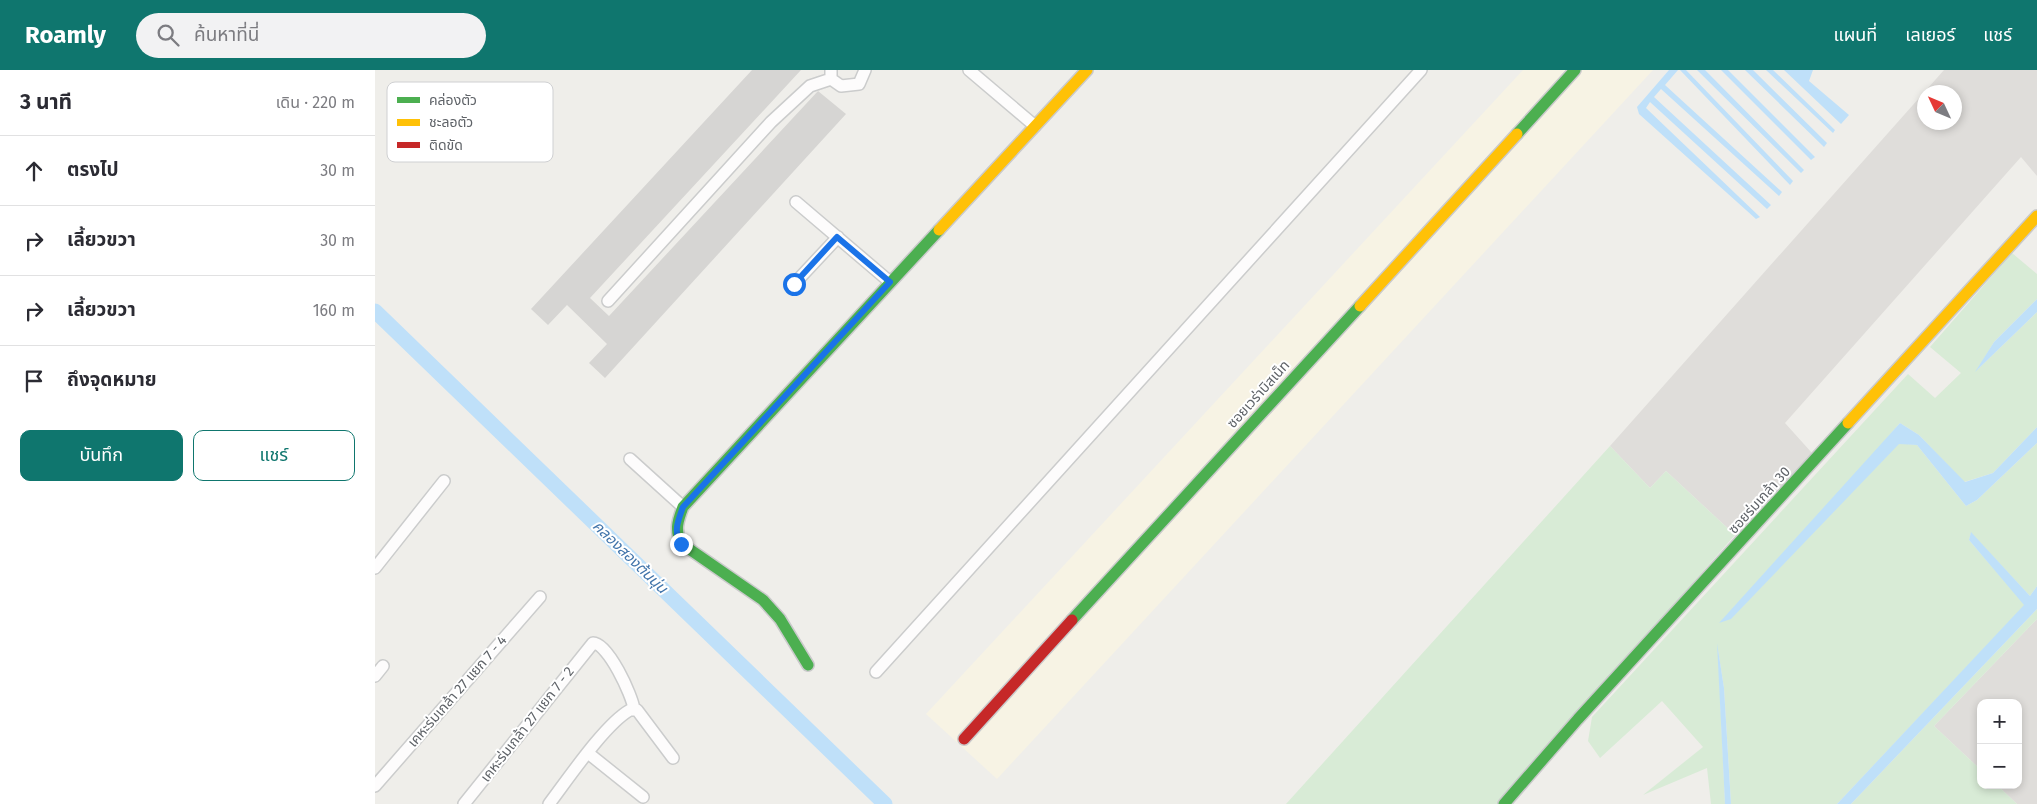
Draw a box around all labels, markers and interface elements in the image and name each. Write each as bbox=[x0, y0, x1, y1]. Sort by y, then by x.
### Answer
search box bbox=[136, 13, 486, 58]
text: Roamly bbox=[25, 21, 106, 49]
icon: search bbox=[154, 21, 182, 49]
text: ค้นหาที่นี่ bbox=[194, 23, 259, 46]
text: แผนที่ bbox=[1833, 24, 1877, 46]
text: เลเยอร์ bbox=[1905, 24, 1955, 46]
text: แชร์ bbox=[1983, 24, 2012, 46]
legend bbox=[387, 82, 553, 162]
north arrow bbox=[1917, 85, 1962, 130]
text: 3 นาที bbox=[20, 89, 72, 115]
text: คล่องตัว bbox=[429, 92, 477, 109]
text: เดิน · 220 m bbox=[276, 93, 355, 112]
text: ชะลอตัว bbox=[429, 114, 473, 131]
text: ติดขัด bbox=[429, 137, 463, 154]
icon: ahead bbox=[20, 157, 48, 185]
text: ตรงไป bbox=[67, 158, 119, 181]
text: 30 m bbox=[320, 161, 355, 180]
icon: right bbox=[20, 227, 48, 255]
text: เลี้ยวขวา bbox=[67, 228, 136, 251]
text: 30 m bbox=[320, 231, 355, 250]
route start bbox=[783, 273, 806, 296]
icon: right bbox=[20, 297, 48, 325]
text: เลี้ยวขวา bbox=[67, 298, 136, 321]
text: 160 m bbox=[313, 301, 355, 320]
street label: ซอยเวร่าบิสเน็ท bbox=[1224, 357, 1293, 432]
icon: arrive bbox=[20, 367, 48, 395]
text: ถึงจุดหมาย bbox=[67, 368, 157, 391]
button: บันทึก bbox=[20, 430, 183, 481]
button: แชร์ bbox=[193, 430, 355, 481]
street label: ซอยร่มเกล้า 30 bbox=[1725, 463, 1794, 537]
water label: คลองสองต้นนุ่น bbox=[589, 517, 672, 598]
route end bbox=[670, 533, 693, 556]
street label: เคหะร่มเกล้า 27 แยก 7 - 4 bbox=[404, 632, 511, 751]
street label: เคหะร่มเกล้า 27 แยก 7 - 2 bbox=[477, 663, 578, 785]
map controls bbox=[1977, 699, 2022, 789]
button: + bbox=[1977, 699, 2022, 744]
button: − bbox=[1977, 744, 2022, 789]

